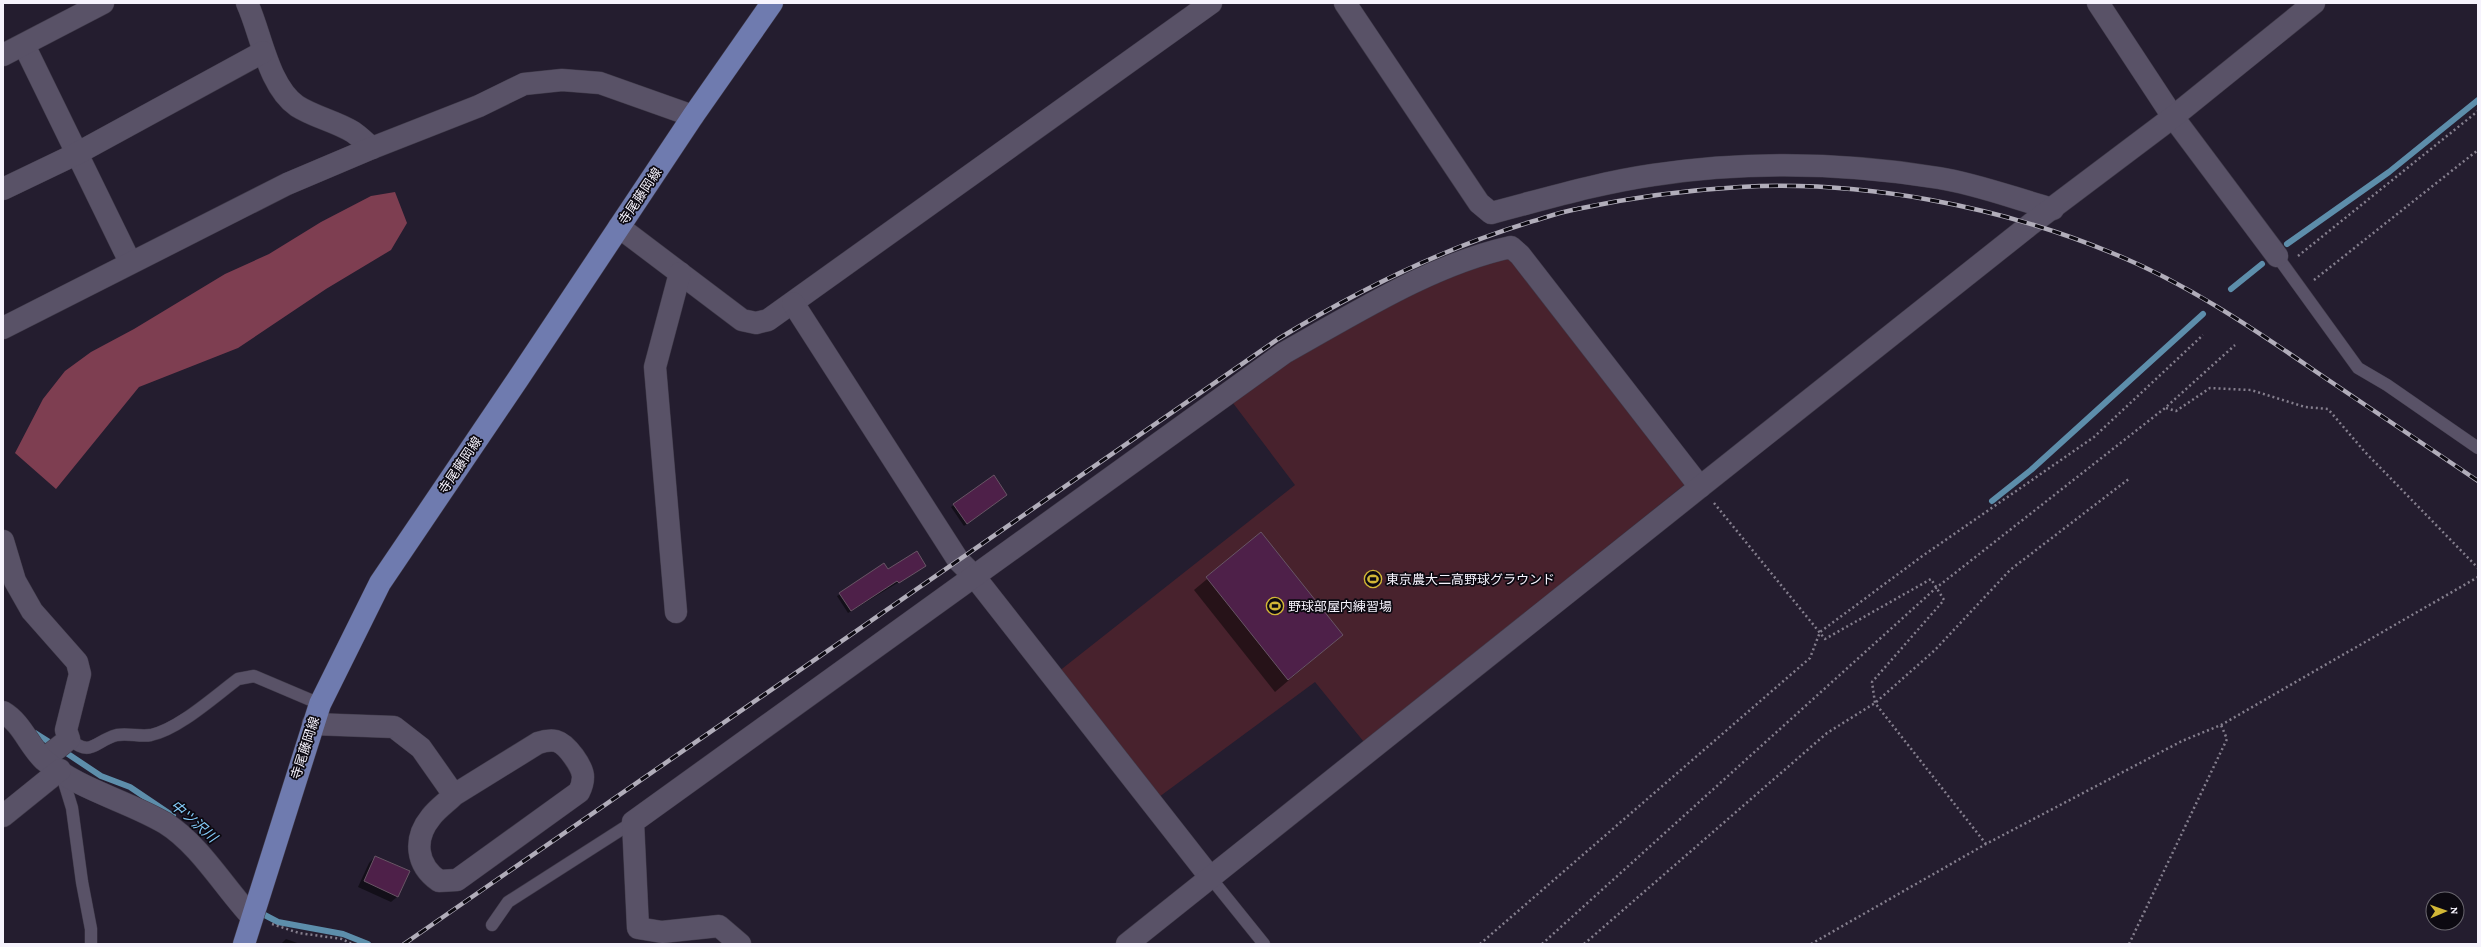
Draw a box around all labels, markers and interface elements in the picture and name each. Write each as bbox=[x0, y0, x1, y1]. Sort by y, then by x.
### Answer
street label: 寺尾藤岡線 bbox=[616, 165, 664, 227]
street label: 寺尾藤岡線 bbox=[436, 434, 484, 496]
sports icon: 東京農大二高野球グラウンド bbox=[1363, 569, 1383, 589]
place label: 東京農大二高野球グラウンド bbox=[1386, 572, 1555, 587]
sports icon: 野球部屋内練習場 bbox=[1265, 596, 1285, 616]
place label: 野球部屋内練習場 bbox=[1288, 599, 1392, 614]
street label: 寺尾藤岡線 bbox=[288, 715, 322, 781]
water label: 中ツ沢川 bbox=[168, 797, 222, 847]
north arrow bbox=[2425, 891, 2465, 931]
text: N bbox=[2449, 907, 2461, 915]

